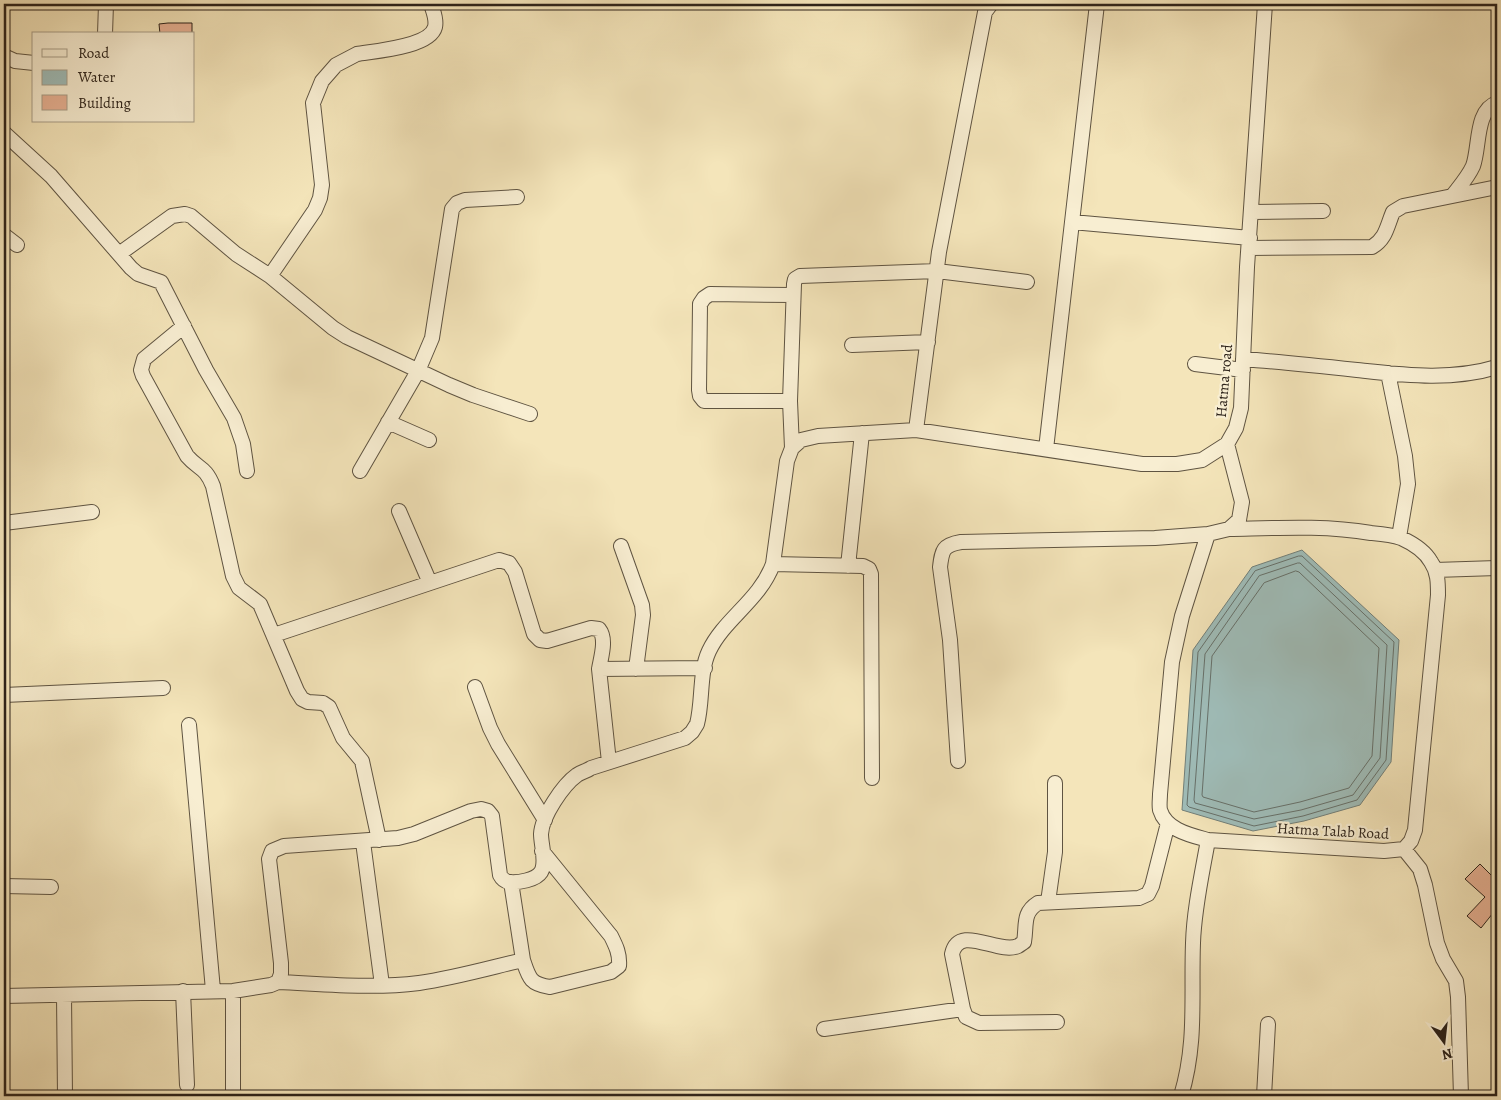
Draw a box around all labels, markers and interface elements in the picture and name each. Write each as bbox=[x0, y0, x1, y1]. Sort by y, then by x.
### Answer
legend bbox=[32, 32, 195, 122]
text: Road bbox=[78, 43, 110, 63]
text: Water bbox=[77, 67, 115, 87]
text: Building bbox=[78, 93, 131, 113]
street label: Hatma road bbox=[1211, 343, 1237, 418]
street label: Hatma Talab Road bbox=[1276, 818, 1391, 844]
north arrow bbox=[1418, 1018, 1468, 1068]
text: N bbox=[1440, 1044, 1455, 1065]

